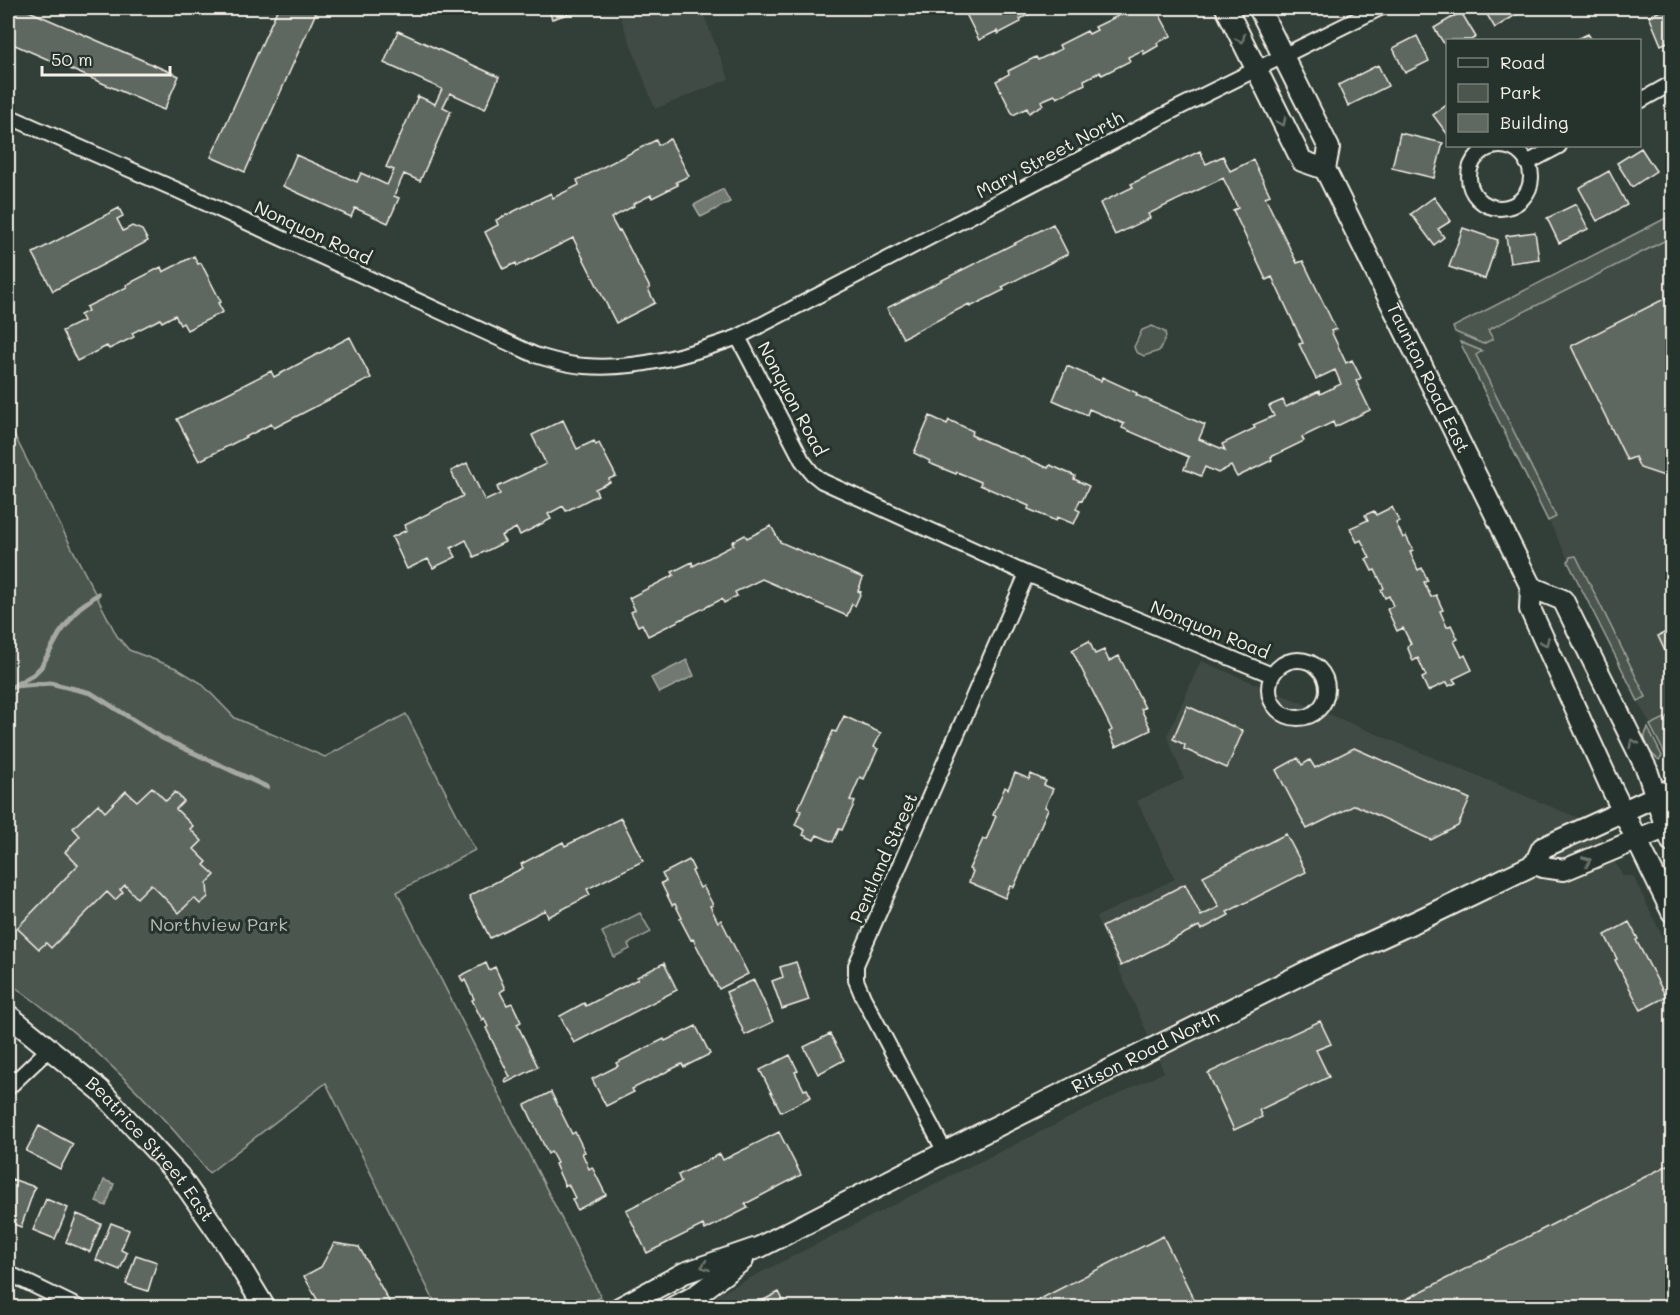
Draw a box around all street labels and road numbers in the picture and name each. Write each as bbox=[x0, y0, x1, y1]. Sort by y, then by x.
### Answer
street label: Mary Street North bbox=[972, 105, 1128, 203]
street label: Nonquon Road bbox=[251, 194, 376, 270]
street label: Taunton Road East bbox=[1382, 299, 1476, 457]
street label: Nonquon Road bbox=[753, 337, 833, 460]
street label: Nonquon Road bbox=[1147, 594, 1274, 664]
street label: Pentland Street bbox=[844, 789, 923, 927]
street label: Ritson Road North bbox=[1067, 1004, 1223, 1098]
street label: Beatrice Street East bbox=[81, 1070, 220, 1226]

